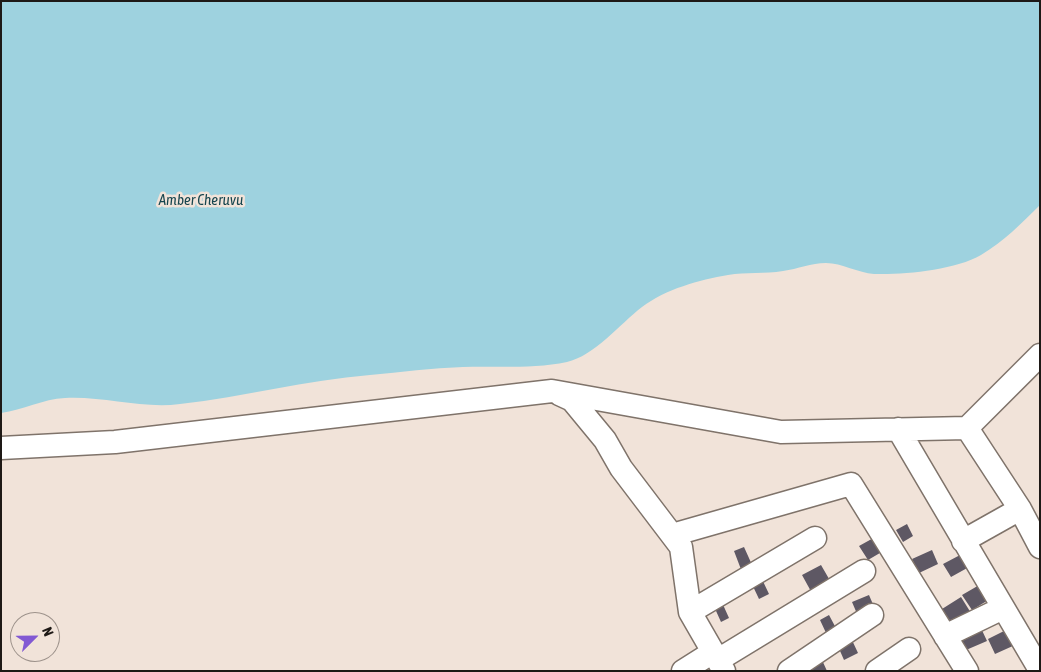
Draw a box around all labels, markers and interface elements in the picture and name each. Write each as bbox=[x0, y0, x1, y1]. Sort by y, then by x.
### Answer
water label: Amber Cheruvu bbox=[159, 191, 243, 209]
north arrow bbox=[10, 612, 60, 662]
text: N bbox=[39, 625, 57, 638]

